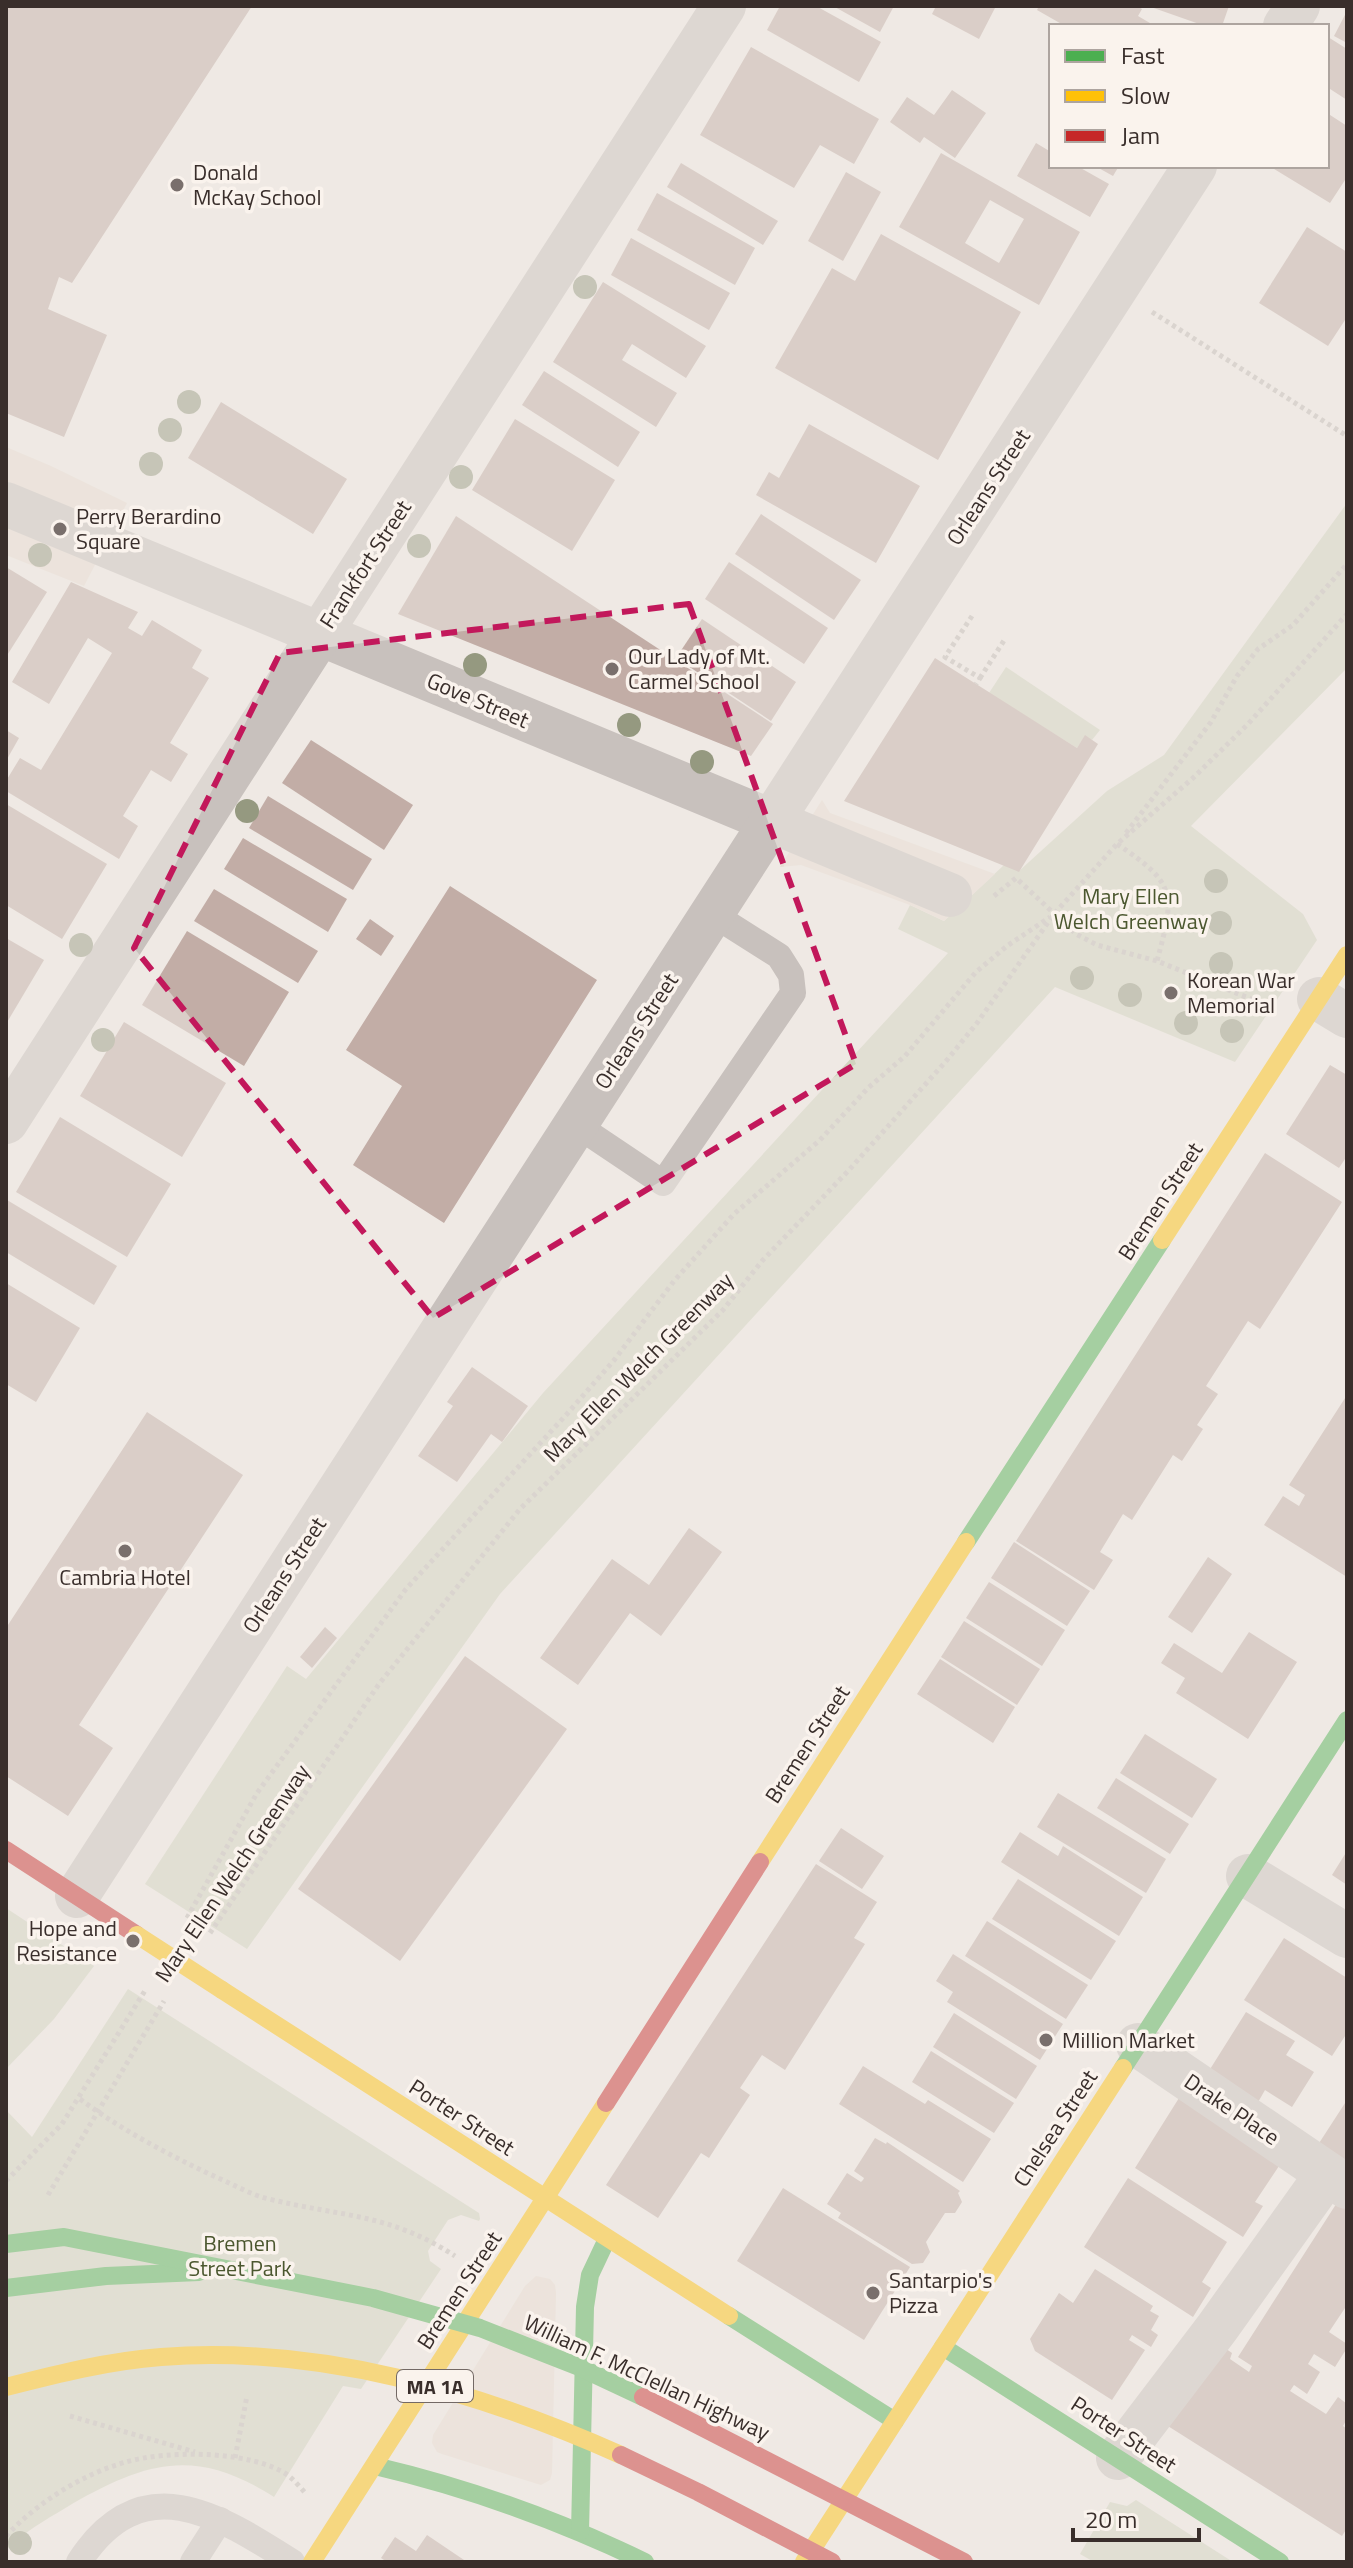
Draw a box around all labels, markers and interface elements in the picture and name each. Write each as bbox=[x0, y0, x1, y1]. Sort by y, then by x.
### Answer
legend bbox=[1049, 24, 1329, 168]
text: Fast bbox=[1121, 37, 1165, 73]
text: Slow bbox=[1121, 77, 1170, 113]
text: Jam bbox=[1121, 117, 1160, 153]
place label: Donald McKay School bbox=[193, 155, 322, 214]
marker: Donald McKay School bbox=[168, 176, 186, 194]
street label: Orleans Street bbox=[938, 422, 1039, 552]
street label: Frankfort Street bbox=[311, 493, 420, 635]
place label: Perry Berardino Square bbox=[76, 499, 221, 558]
marker: Perry Berardino Square bbox=[51, 520, 69, 538]
place label: Our Lady of Mt. Carmel School bbox=[628, 639, 770, 698]
marker: Our Lady of Mt. Carmel School bbox=[603, 660, 621, 678]
street label: Gove Street bbox=[422, 663, 535, 737]
park label: Mary Ellen Welch Greenway bbox=[1054, 879, 1209, 938]
place label: Korean War Memorial bbox=[1187, 963, 1295, 1022]
street label: Orleans Street bbox=[586, 966, 687, 1096]
marker: Korean War Memorial bbox=[1162, 984, 1180, 1002]
street label: Bremen Street bbox=[1109, 1135, 1211, 1267]
street label: Mary Ellen Welch Greenway bbox=[535, 1264, 741, 1470]
street label: Orleans Street bbox=[234, 1510, 335, 1640]
marker: Cambria Hotel bbox=[116, 1542, 134, 1560]
place label: Cambria Hotel bbox=[59, 1560, 191, 1594]
street label: Bremen Street bbox=[756, 1678, 858, 1810]
street label: Mary Ellen Welch Greenway bbox=[146, 1757, 318, 1989]
place label: Hope and Resistance bbox=[16, 1911, 117, 1970]
marker: Hope and Resistance bbox=[124, 1932, 142, 1950]
place label: Million Market bbox=[1062, 2023, 1195, 2057]
marker: Million Market bbox=[1037, 2031, 1055, 2049]
street label: Chelsea Street bbox=[1004, 2062, 1106, 2193]
street label: Drake Place bbox=[1177, 2065, 1287, 2153]
street label: Porter Street bbox=[402, 2070, 522, 2164]
street label: Bremen Street bbox=[408, 2224, 510, 2356]
park label: Bremen Street Park bbox=[188, 2226, 292, 2285]
place label: Santarpio's Pizza bbox=[889, 2263, 992, 2322]
marker: Santarpio's Pizza bbox=[864, 2284, 882, 2302]
street label: William F. McClellan Highway bbox=[518, 2305, 776, 2449]
road number: MA 1A bbox=[397, 2370, 473, 2402]
street label: Porter Street bbox=[1064, 2387, 1184, 2481]
scale bar bbox=[1073, 2492, 1199, 2542]
text: 20 m bbox=[1085, 2501, 1137, 2537]

